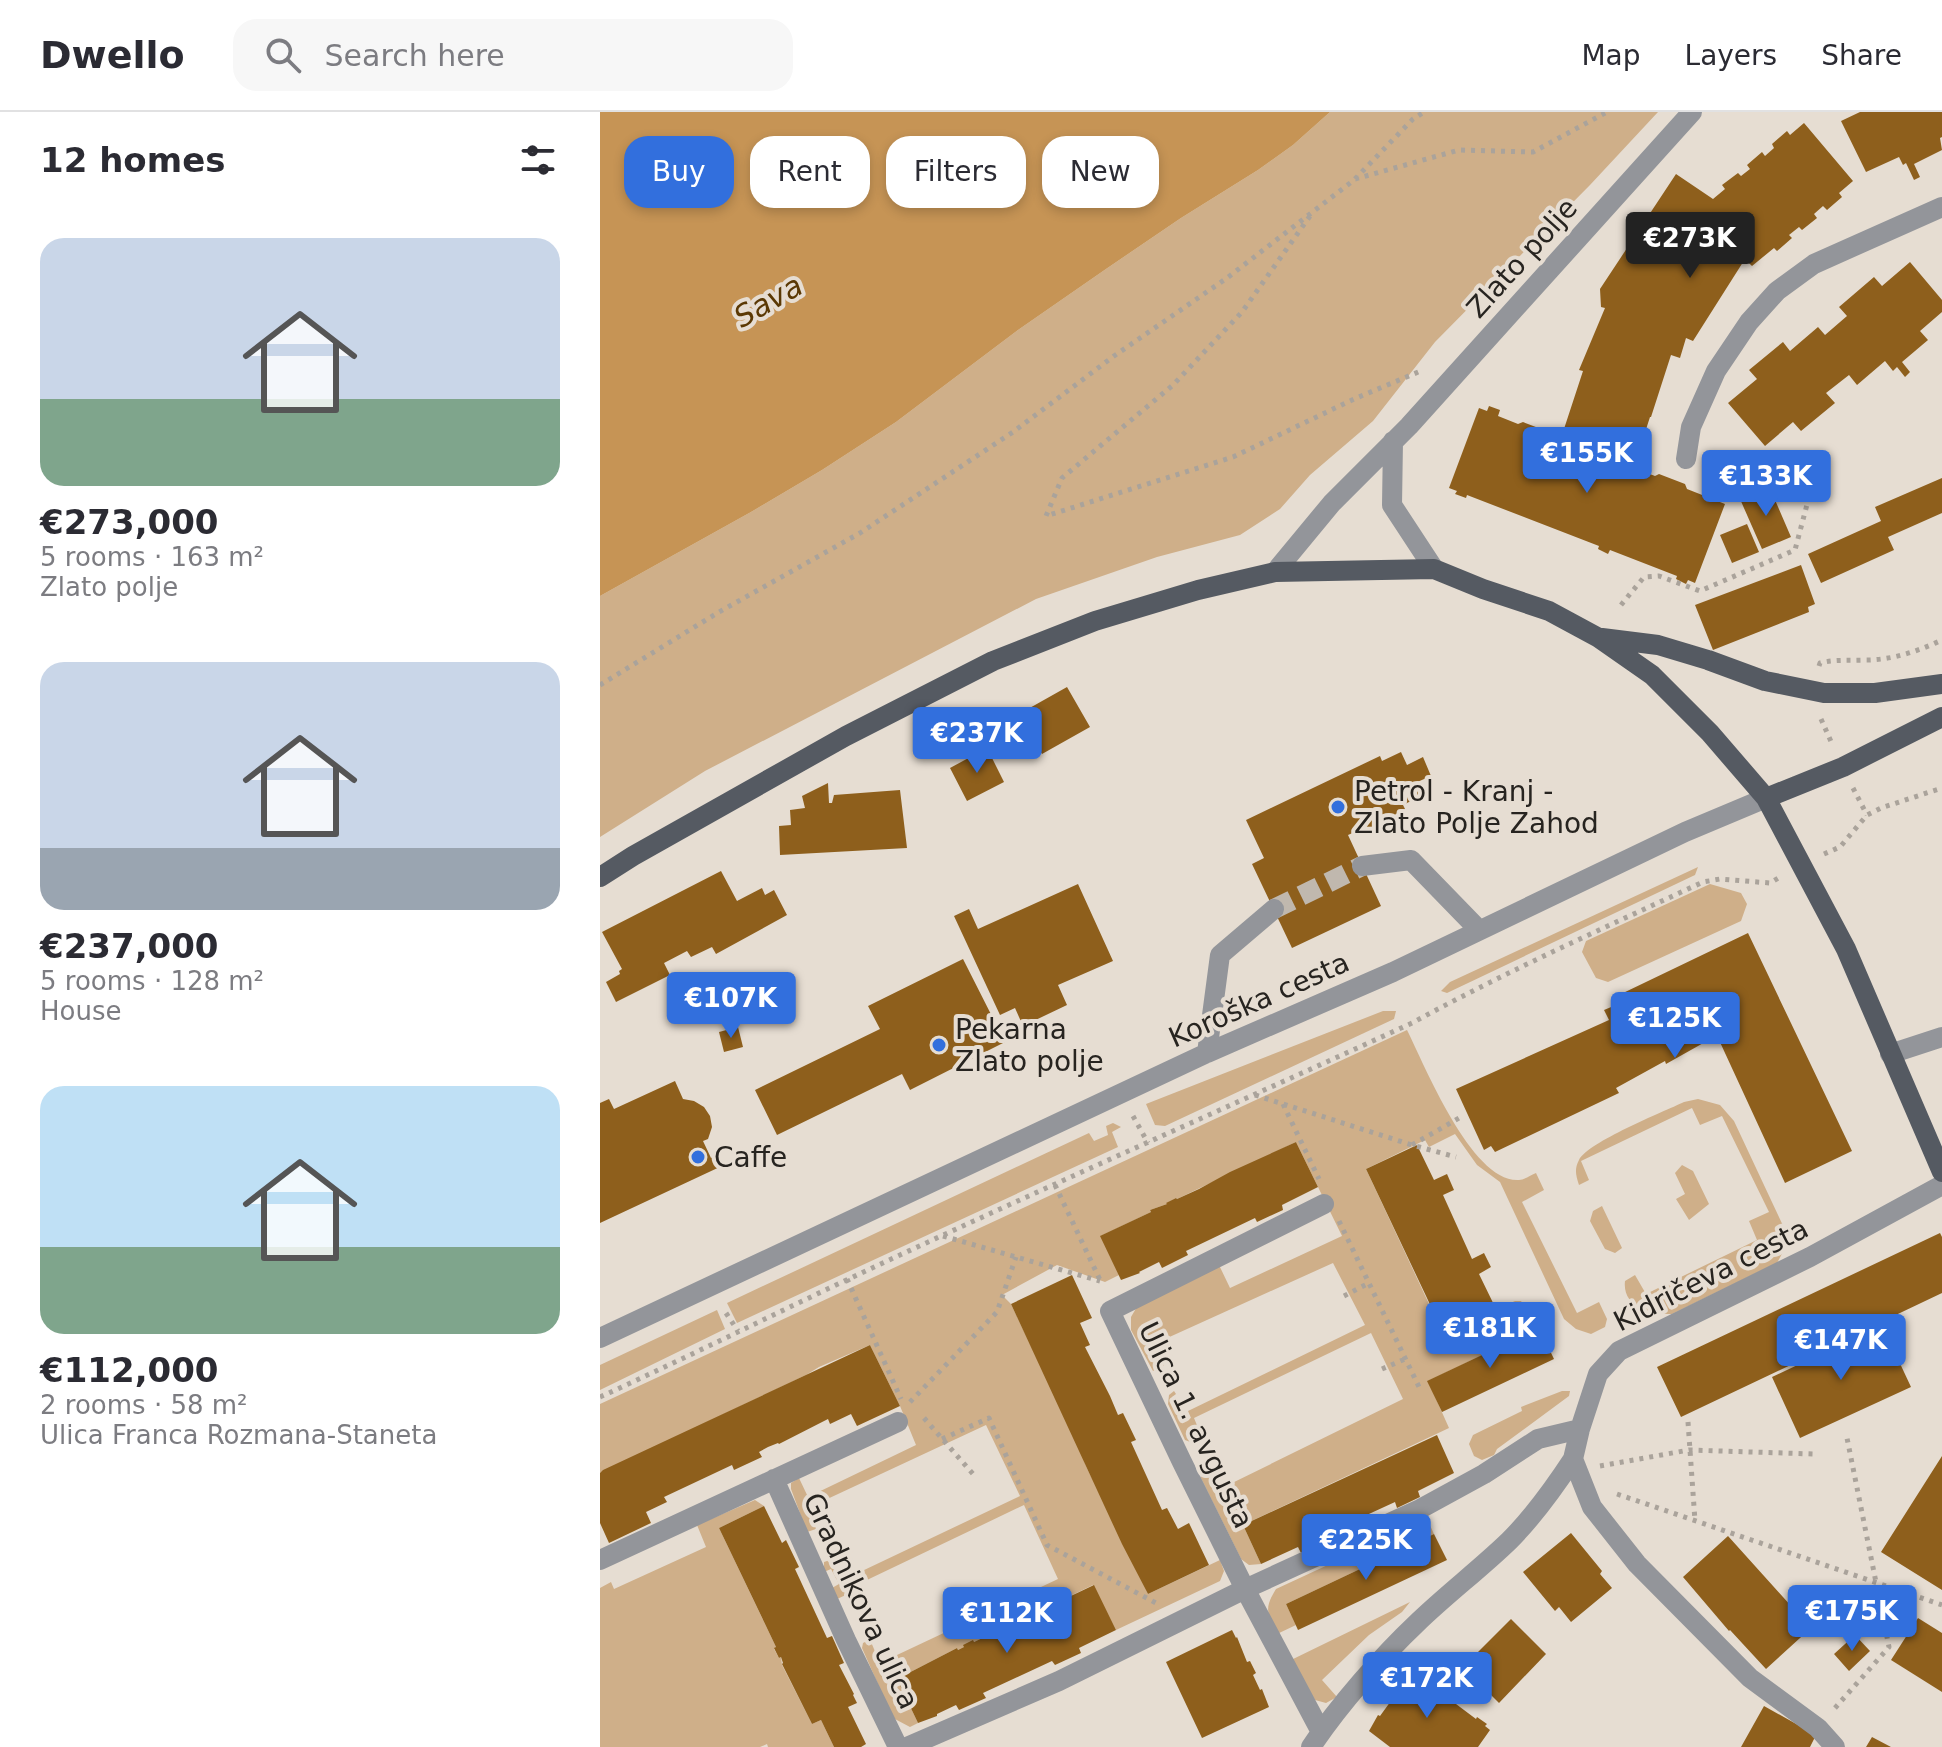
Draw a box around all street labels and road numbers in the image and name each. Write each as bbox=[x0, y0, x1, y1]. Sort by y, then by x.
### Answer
street label: Zlato polje bbox=[1460, 192, 1584, 324]
street label: Koroška cesta bbox=[1164, 946, 1354, 1054]
street label: Kidričeva cesta bbox=[1608, 1212, 1814, 1338]
street label: Ulica 1. avgusta bbox=[1132, 1317, 1260, 1533]
street label: Gradnikova ulica bbox=[796, 1488, 926, 1714]

